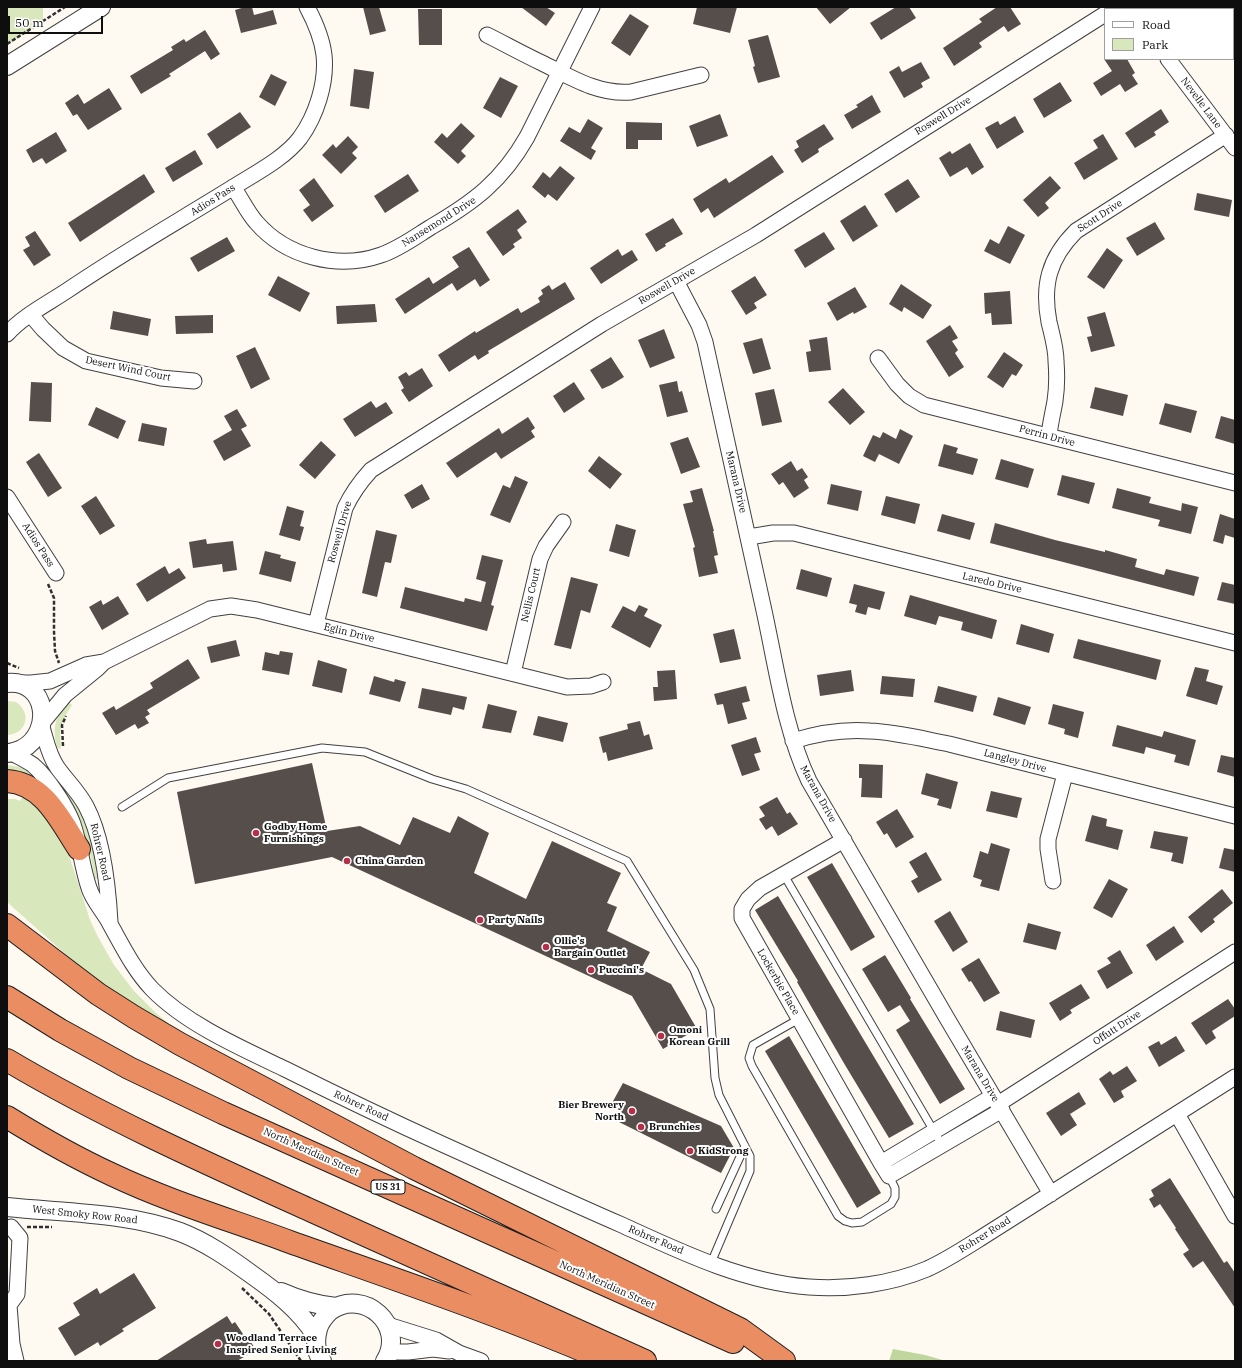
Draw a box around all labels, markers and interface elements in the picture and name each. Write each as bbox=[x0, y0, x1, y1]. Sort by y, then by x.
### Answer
scale bar bbox=[10, 8, 105, 34]
legend bbox=[1104, 8, 1234, 60]
text: 50 m bbox=[15, 15, 44, 30]
text: Road bbox=[1142, 17, 1171, 32]
text: Park bbox=[1142, 37, 1168, 52]
street label: Nevelle Lane bbox=[1178, 75, 1224, 131]
street label: Roswell Drive bbox=[913, 94, 973, 138]
street label: Adios Pass bbox=[189, 182, 237, 218]
street label: Nansemond Drive bbox=[400, 194, 478, 250]
street label: Scott Drive bbox=[1075, 197, 1125, 235]
street label: Roswell Drive bbox=[636, 265, 698, 307]
street label: Desert Wind Court bbox=[84, 354, 172, 384]
street label: Perrin Drive bbox=[1018, 423, 1076, 449]
street label: Marana Drive bbox=[723, 450, 749, 514]
street label: Roswell Drive bbox=[325, 500, 355, 564]
street label: Adios Pass bbox=[19, 521, 57, 569]
street label: Nellis Court bbox=[519, 567, 543, 623]
street label: Laredo Drive bbox=[961, 570, 1023, 596]
street label: Eglin Drive bbox=[322, 621, 376, 645]
street label: Langley Drive bbox=[982, 747, 1048, 775]
street label: Marana Drive bbox=[797, 763, 839, 825]
place label: Godby Home Furnishings bbox=[264, 821, 327, 844]
street label: Rohrer Road bbox=[88, 822, 112, 882]
marker: Godby Home Furnishings bbox=[251, 828, 261, 838]
place label: China Garden bbox=[355, 855, 423, 867]
marker: China Garden bbox=[342, 856, 352, 866]
place label: Party Nails bbox=[488, 914, 542, 926]
marker: Party Nails bbox=[475, 915, 485, 925]
place label: Ollie's Bargain Outlet bbox=[554, 935, 626, 958]
marker: Ollie's Bargain Outlet bbox=[541, 942, 551, 952]
street label: Lockerbie Place bbox=[754, 947, 802, 1017]
place label: Puccini's bbox=[599, 964, 644, 976]
marker: Puccini's bbox=[586, 965, 596, 975]
street label: Offutt Drive bbox=[1091, 1008, 1143, 1048]
place label: Omoni Korean Grill bbox=[669, 1024, 730, 1048]
marker: Omoni Korean Grill bbox=[656, 1031, 666, 1041]
street label: Marana Drive bbox=[959, 1044, 1001, 1104]
street label: Rohrer Road bbox=[332, 1088, 390, 1124]
place label: Bier Brewery North bbox=[558, 1099, 624, 1122]
marker: Bier Brewery North bbox=[627, 1106, 637, 1116]
place label: Brunchies bbox=[649, 1121, 700, 1133]
marker: Brunchies bbox=[636, 1122, 646, 1132]
street label: North Meridian Street bbox=[261, 1126, 361, 1178]
place label: KidStrong bbox=[698, 1145, 749, 1157]
marker: KidStrong bbox=[685, 1146, 695, 1156]
road number: US 31 bbox=[371, 1180, 405, 1194]
street label: West Smoky Row Road bbox=[32, 1203, 138, 1227]
street label: Rohrer Road bbox=[957, 1214, 1013, 1256]
street label: Rohrer Road bbox=[627, 1223, 685, 1257]
street label: North Meridian Street bbox=[557, 1259, 657, 1311]
place label: Woodland Terrace Inspired Senior Living bbox=[226, 1332, 336, 1356]
marker: Woodland Terrace Inspired Senior Living bbox=[213, 1339, 223, 1349]

